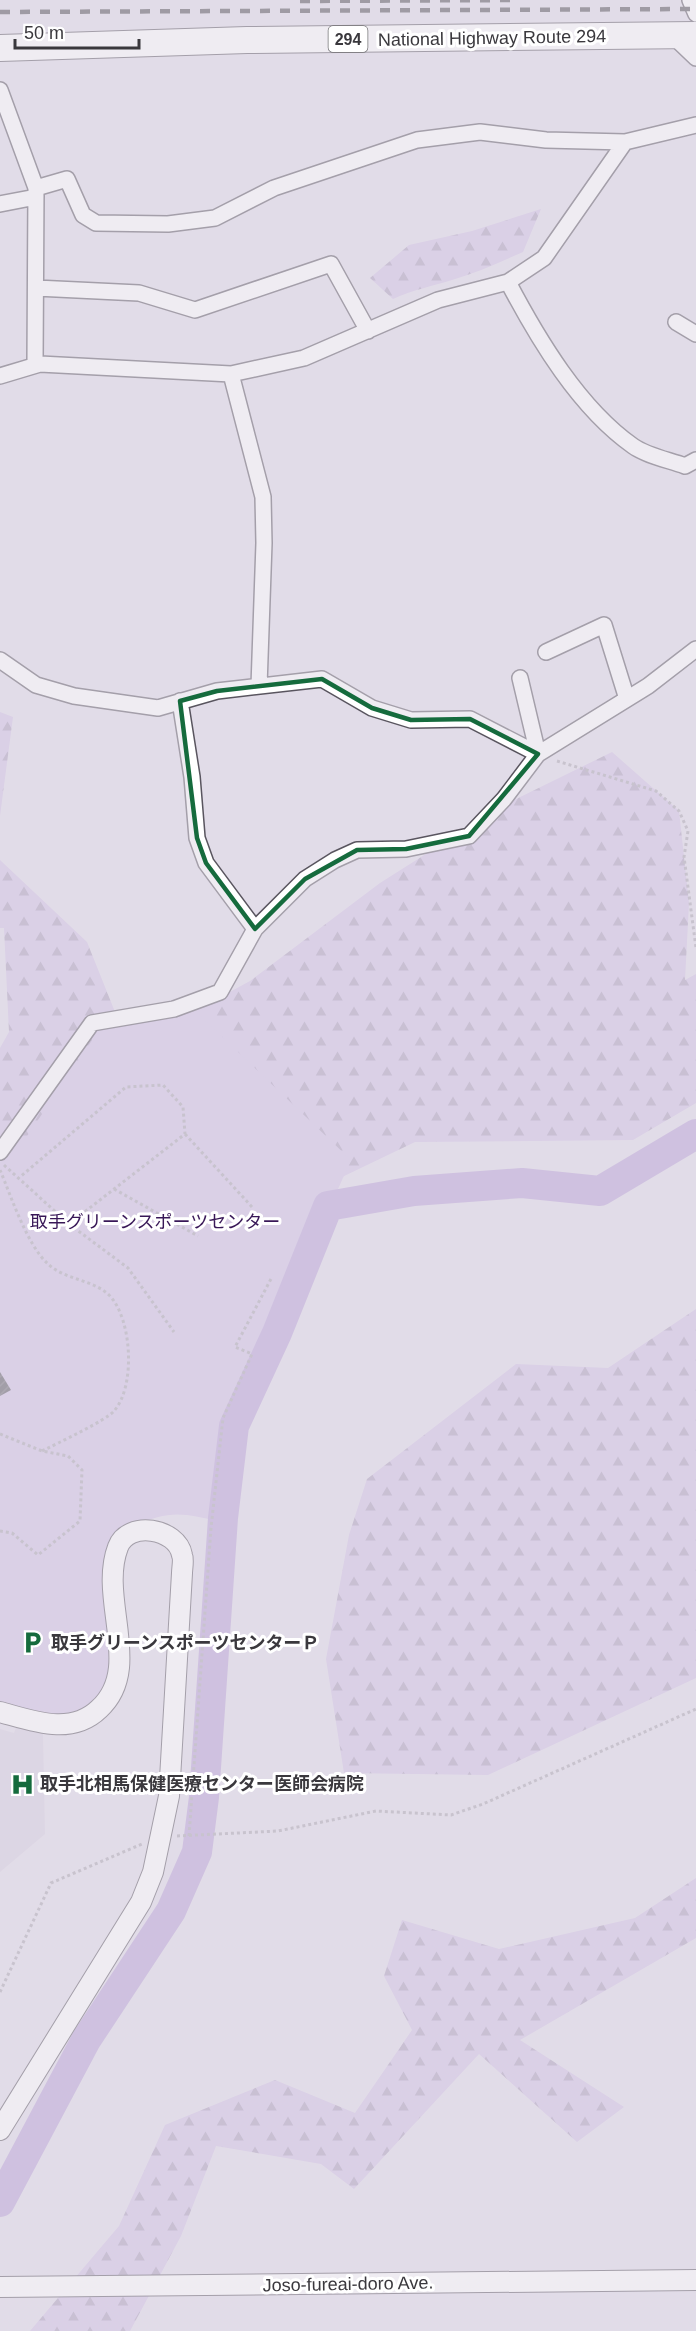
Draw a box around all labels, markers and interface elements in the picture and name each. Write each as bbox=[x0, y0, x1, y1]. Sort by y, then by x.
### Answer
scale bar bbox=[15, 12, 140, 50]
text: 50 m bbox=[24, 23, 64, 43]
road number: 294 bbox=[328, 26, 368, 52]
street label: National Highway Route 294 bbox=[378, 26, 606, 50]
park label: 取手グリーンスポーツセンター bbox=[30, 1212, 280, 1232]
parking icon: 取手グリーンスポーツセンターＰ bbox=[20, 1630, 46, 1656]
place label: 取手グリーンスポーツセンターＰ bbox=[51, 1633, 319, 1653]
hospital icon: 取手北相馬保健医療センター医師会病院 bbox=[9, 1771, 35, 1797]
place label: 取手北相馬保健医療センター医師会病院 bbox=[40, 1774, 364, 1794]
street label: Joso-fureai-doro Ave. bbox=[262, 2273, 434, 2295]

